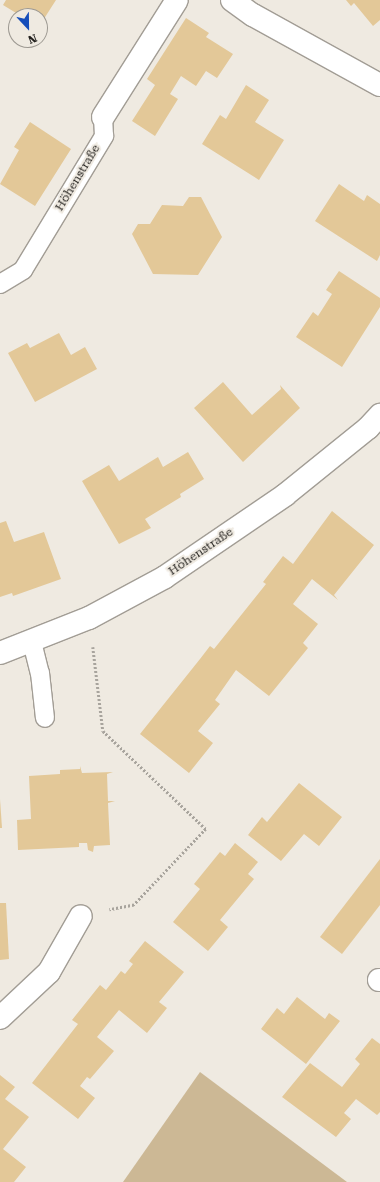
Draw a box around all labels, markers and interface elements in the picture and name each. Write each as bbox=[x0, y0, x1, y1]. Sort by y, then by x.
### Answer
north arrow bbox=[8, 8, 48, 48]
text: N bbox=[26, 31, 39, 46]
street label: Höhenstraße bbox=[53, 142, 103, 214]
street label: Höhenstraße bbox=[166, 525, 236, 579]

